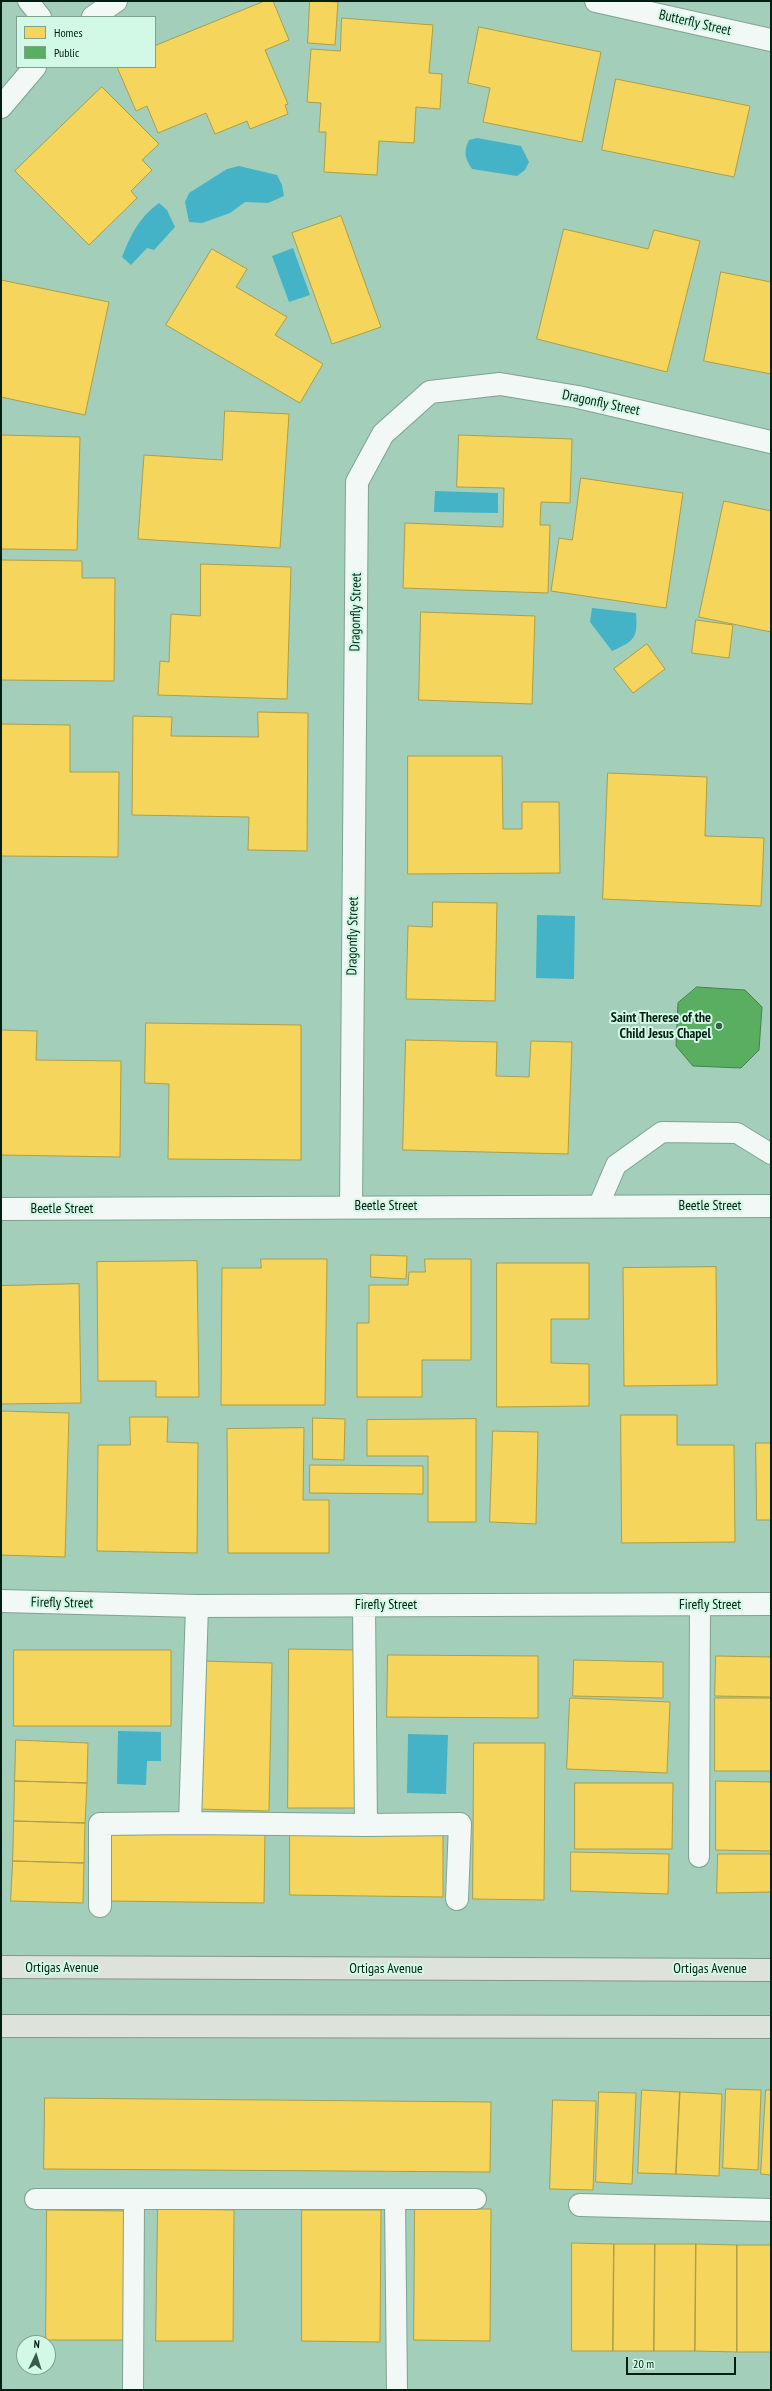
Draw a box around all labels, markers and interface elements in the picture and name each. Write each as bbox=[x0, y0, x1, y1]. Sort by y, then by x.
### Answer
street label: Butterfly Street bbox=[657, 7, 733, 39]
legend bbox=[16, 16, 156, 68]
text: Homes bbox=[54, 25, 82, 40]
text: Public bbox=[54, 45, 79, 60]
street label: Dragonfly Street bbox=[561, 387, 641, 419]
street label: Dragonfly Street bbox=[347, 572, 365, 652]
street label: Dragonfly Street bbox=[344, 896, 362, 976]
place label: Saint Therese of the Child Jesus Chapel bbox=[611, 1010, 711, 1042]
marker: Saint Therese of the Child Jesus Chapel bbox=[714, 1021, 724, 1031]
street label: Beetle Street bbox=[355, 1198, 417, 1214]
street label: Beetle Street bbox=[679, 1198, 741, 1214]
street label: Beetle Street bbox=[31, 1201, 93, 1217]
street label: Firefly Street bbox=[31, 1594, 93, 1612]
street label: Firefly Street bbox=[355, 1597, 417, 1613]
street label: Firefly Street bbox=[679, 1597, 741, 1613]
street label: Ortigas Avenue bbox=[25, 1960, 99, 1976]
street label: Ortigas Avenue bbox=[349, 1961, 423, 1977]
street label: Ortigas Avenue bbox=[673, 1961, 747, 1977]
north arrow bbox=[16, 2335, 56, 2375]
text: N bbox=[33, 2337, 40, 2351]
scale bar bbox=[628, 2349, 738, 2375]
text: 20 m bbox=[633, 2356, 654, 2371]

